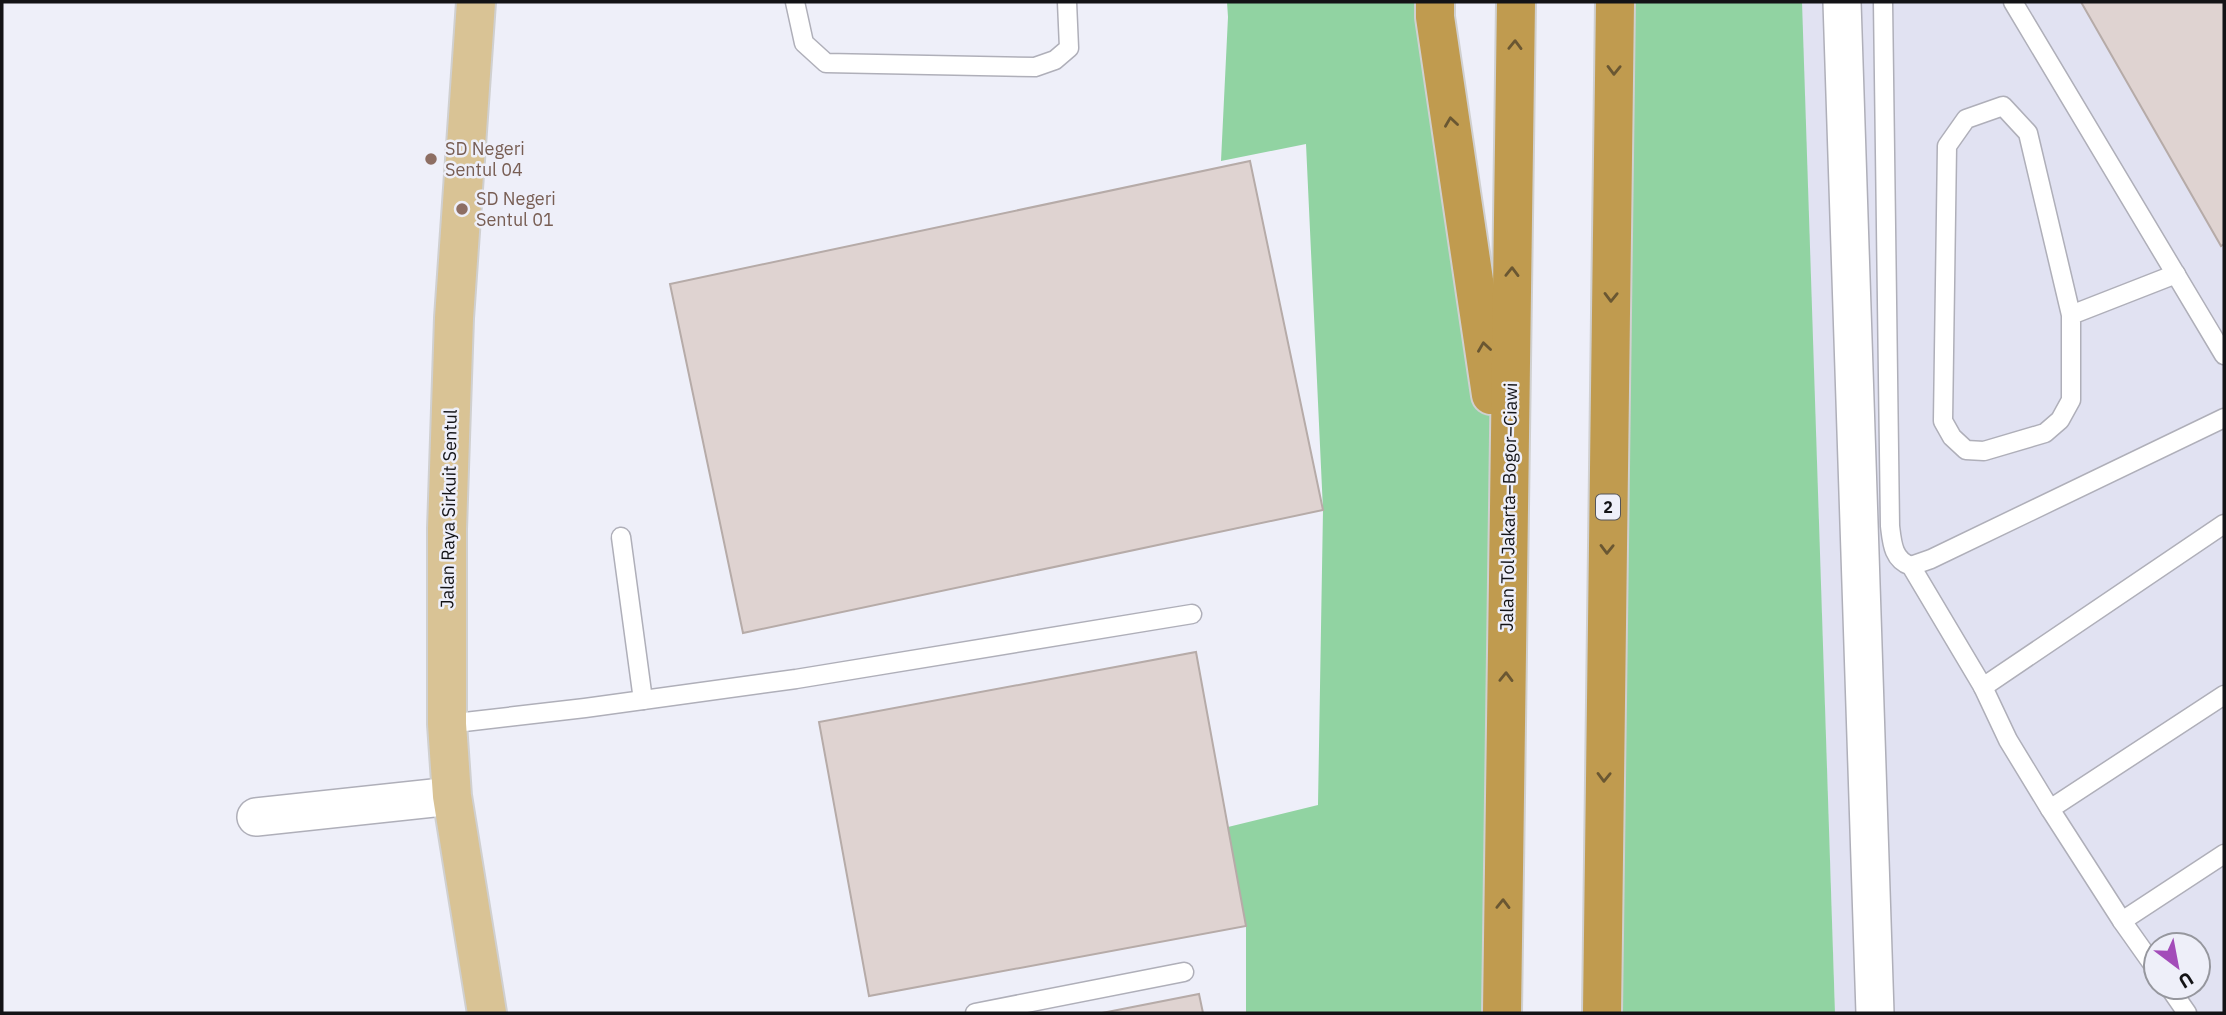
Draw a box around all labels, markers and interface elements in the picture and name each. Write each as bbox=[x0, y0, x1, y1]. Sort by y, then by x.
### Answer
one-way arrow bbox=[1507, 39, 1523, 49]
one-way arrow bbox=[1606, 65, 1622, 76]
one-way arrow bbox=[1444, 116, 1459, 128]
place label: SD Negeri Sentul 04 bbox=[445, 137, 525, 181]
marker: SD Negeri Sentul 04 bbox=[423, 151, 439, 167]
place label: SD Negeri Sentul 01 bbox=[476, 187, 556, 231]
marker: SD Negeri Sentul 01 bbox=[454, 201, 470, 217]
one-way arrow bbox=[1504, 266, 1520, 277]
one-way arrow bbox=[1603, 293, 1619, 303]
one-way arrow bbox=[1477, 341, 1492, 353]
street label: Jalan Tol Jakarta–Bogor–Ciawi bbox=[1495, 382, 1522, 632]
street label: Jalan Raya Sirkuit Sentul bbox=[435, 409, 462, 609]
road number: 2 bbox=[1596, 494, 1620, 520]
one-way arrow bbox=[1600, 544, 1615, 555]
one-way arrow bbox=[1498, 671, 1514, 682]
one-way arrow bbox=[1597, 772, 1612, 783]
one-way arrow bbox=[1495, 899, 1511, 909]
north arrow bbox=[2142, 931, 2212, 1001]
text: U bbox=[2174, 967, 2198, 994]

